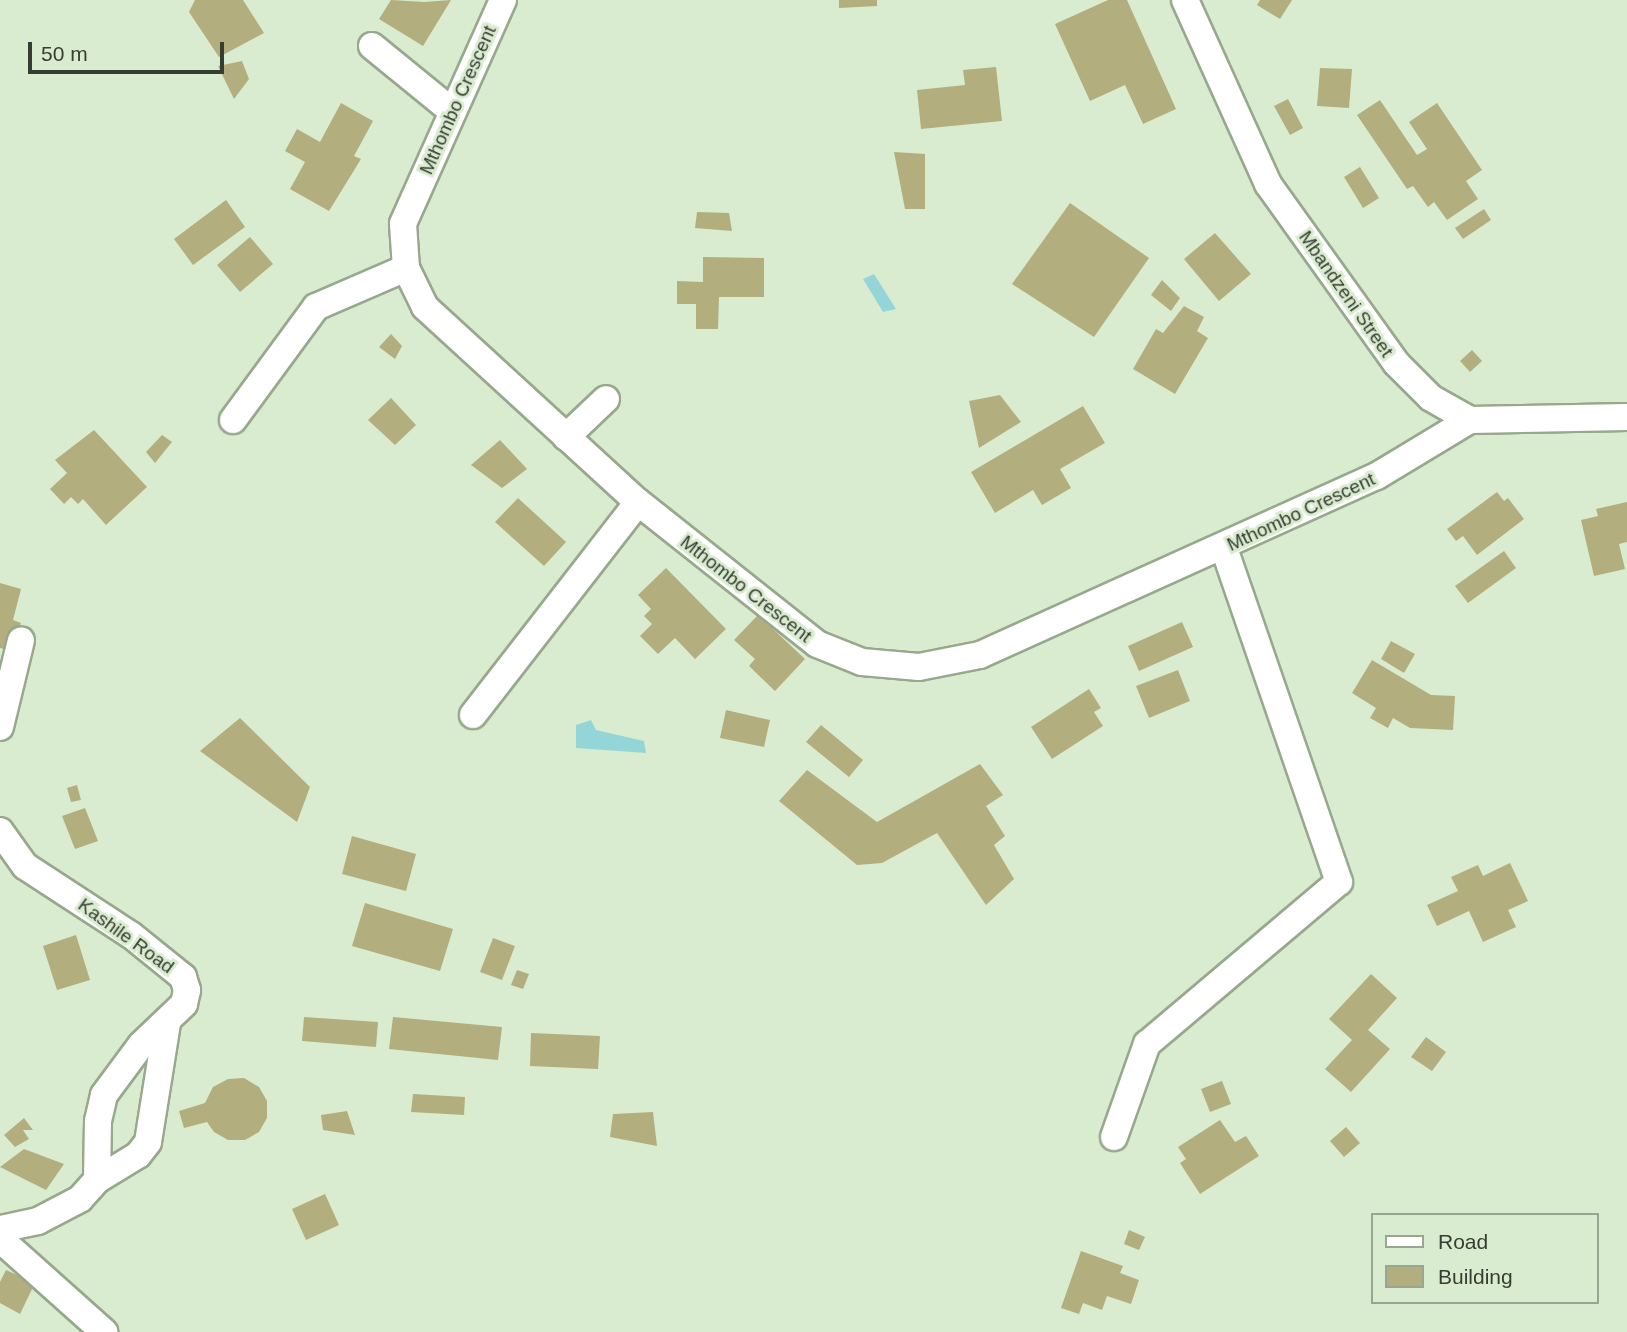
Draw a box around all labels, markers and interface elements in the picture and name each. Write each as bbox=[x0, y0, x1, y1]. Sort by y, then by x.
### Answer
street label: Mthombo Crescent bbox=[415, 22, 501, 178]
scale bar bbox=[32, 28, 228, 72]
text: 50 m bbox=[41, 42, 88, 65]
street label: Mbandzeni Street bbox=[1294, 226, 1398, 362]
street label: Mthombo Crescent bbox=[1223, 468, 1379, 556]
street label: Mthombo Crescent bbox=[676, 531, 816, 647]
street label: Kashile Road bbox=[74, 894, 178, 978]
legend bbox=[1372, 1213, 1599, 1304]
text: Road bbox=[1438, 1230, 1488, 1253]
text: Building bbox=[1438, 1265, 1513, 1288]

